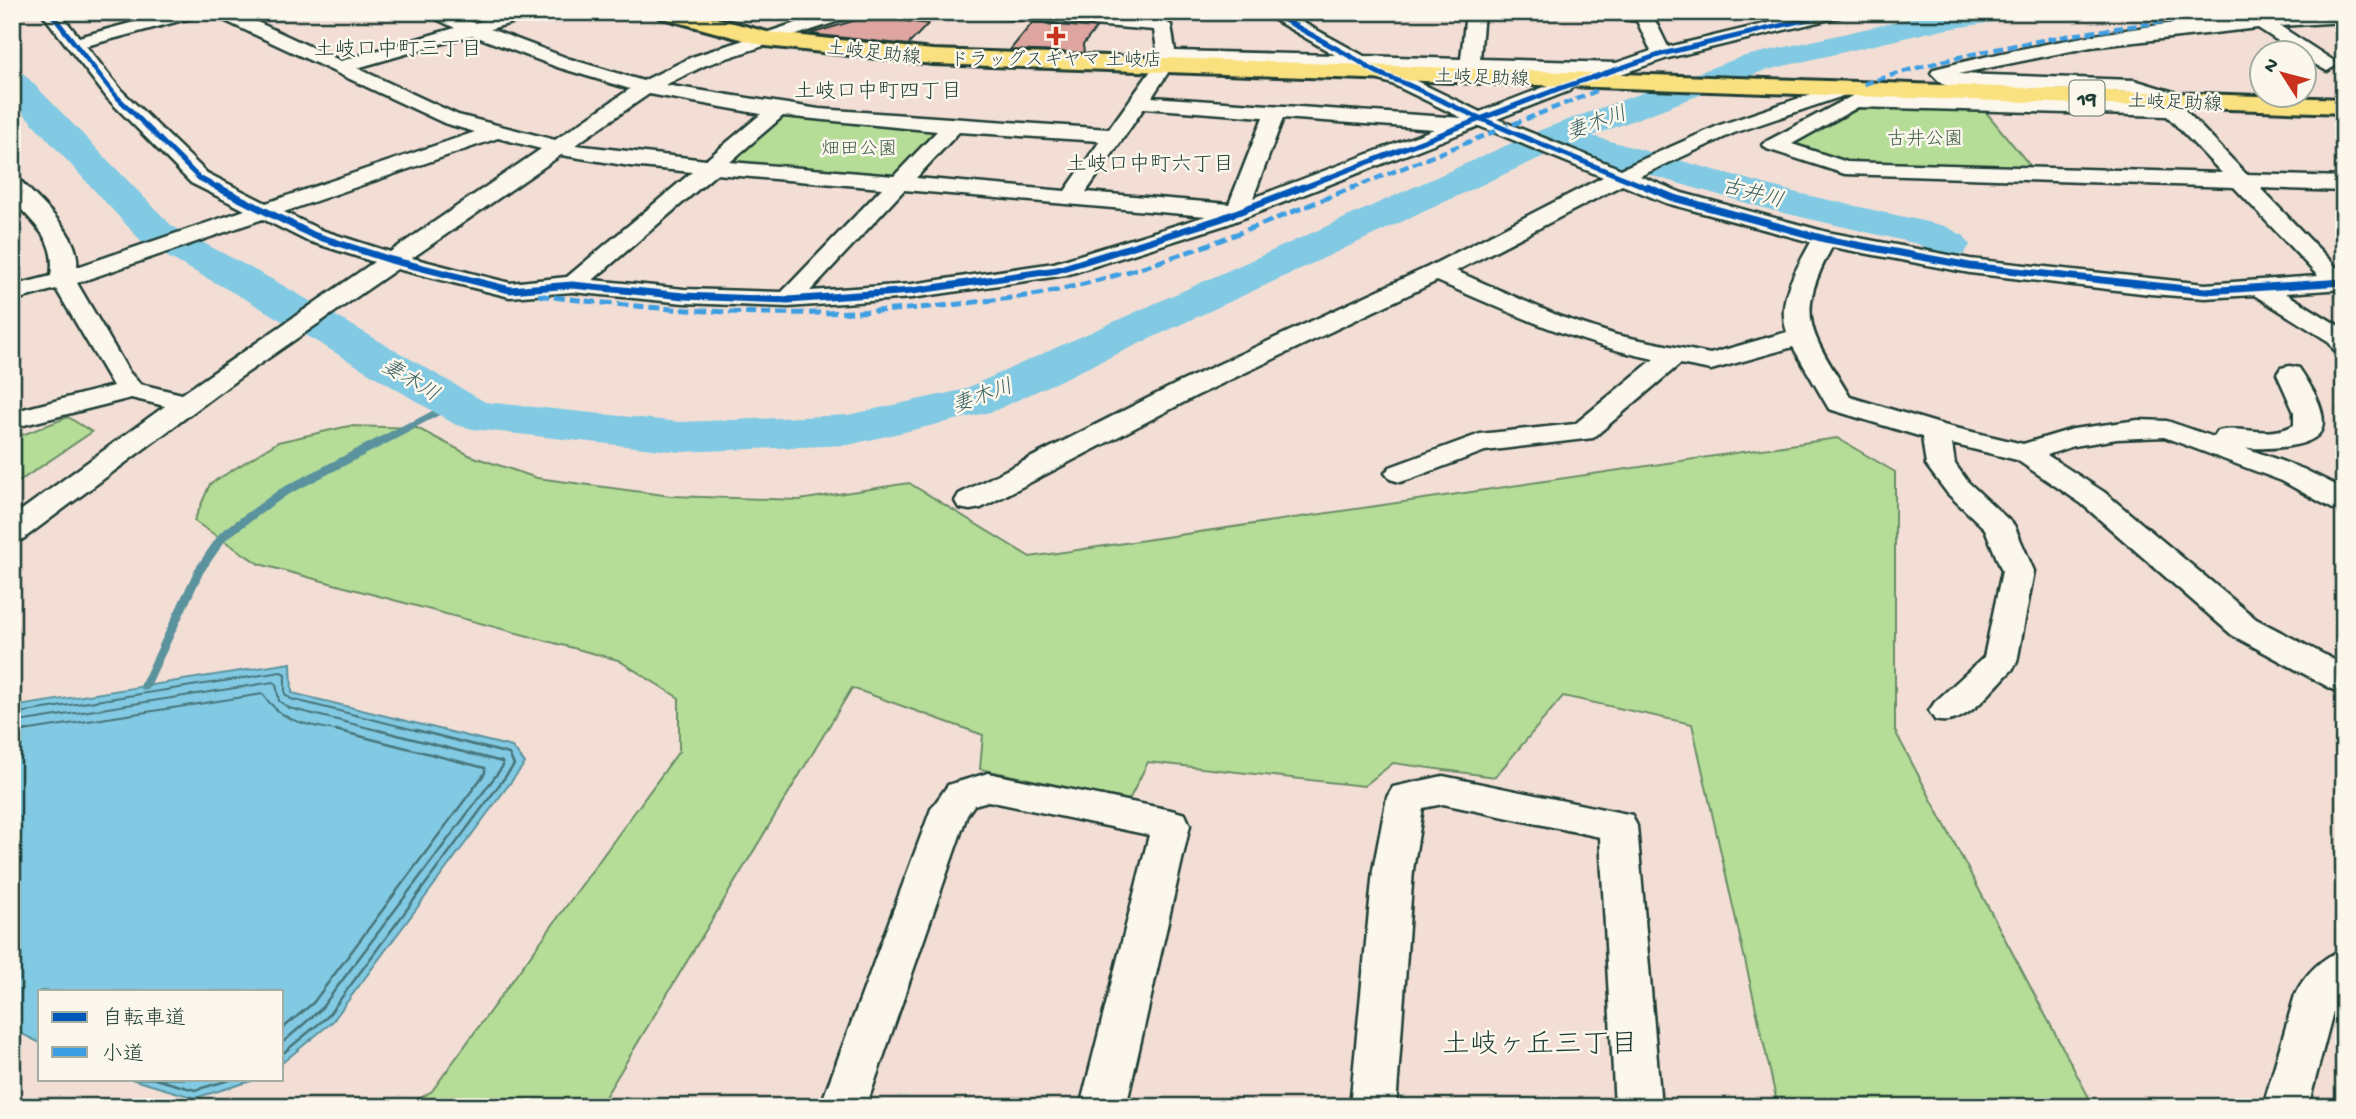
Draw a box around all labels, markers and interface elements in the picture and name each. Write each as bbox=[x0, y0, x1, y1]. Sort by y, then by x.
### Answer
marker: ドラッグスギヤマ 土岐店 bbox=[1048, 28, 1064, 44]
district label: 土岐口中町三丁目 bbox=[314, 37, 482, 64]
street label: 土岐足助線 bbox=[825, 37, 922, 71]
north arrow bbox=[2248, 38, 2318, 108]
place label: ドラッグスギヤマ 土岐店 bbox=[950, 49, 1162, 73]
text: N bbox=[2259, 54, 2285, 78]
street label: 土岐足助線 bbox=[1434, 65, 1530, 93]
district label: 土岐口中町四丁目 bbox=[794, 79, 962, 106]
road number: 19 bbox=[2070, 80, 2104, 116]
street label: 土岐足助線 bbox=[2127, 90, 2223, 118]
water label: 妻木川 bbox=[1563, 102, 1631, 148]
park label: 古井公園 bbox=[1887, 128, 1963, 152]
park label: 畑田公園 bbox=[821, 139, 897, 162]
district label: 土岐口中町六丁目 bbox=[1066, 152, 1234, 179]
water label: 古井川 bbox=[1718, 173, 1786, 216]
water label: 妻木川 bbox=[376, 354, 443, 409]
water label: 妻木川 bbox=[949, 375, 1017, 421]
legend bbox=[38, 990, 284, 1080]
text: 自転車道 bbox=[102, 1006, 186, 1033]
district label: 土岐ヶ丘三丁目 bbox=[1442, 1029, 1638, 1063]
text: 小道 bbox=[102, 1043, 144, 1069]

